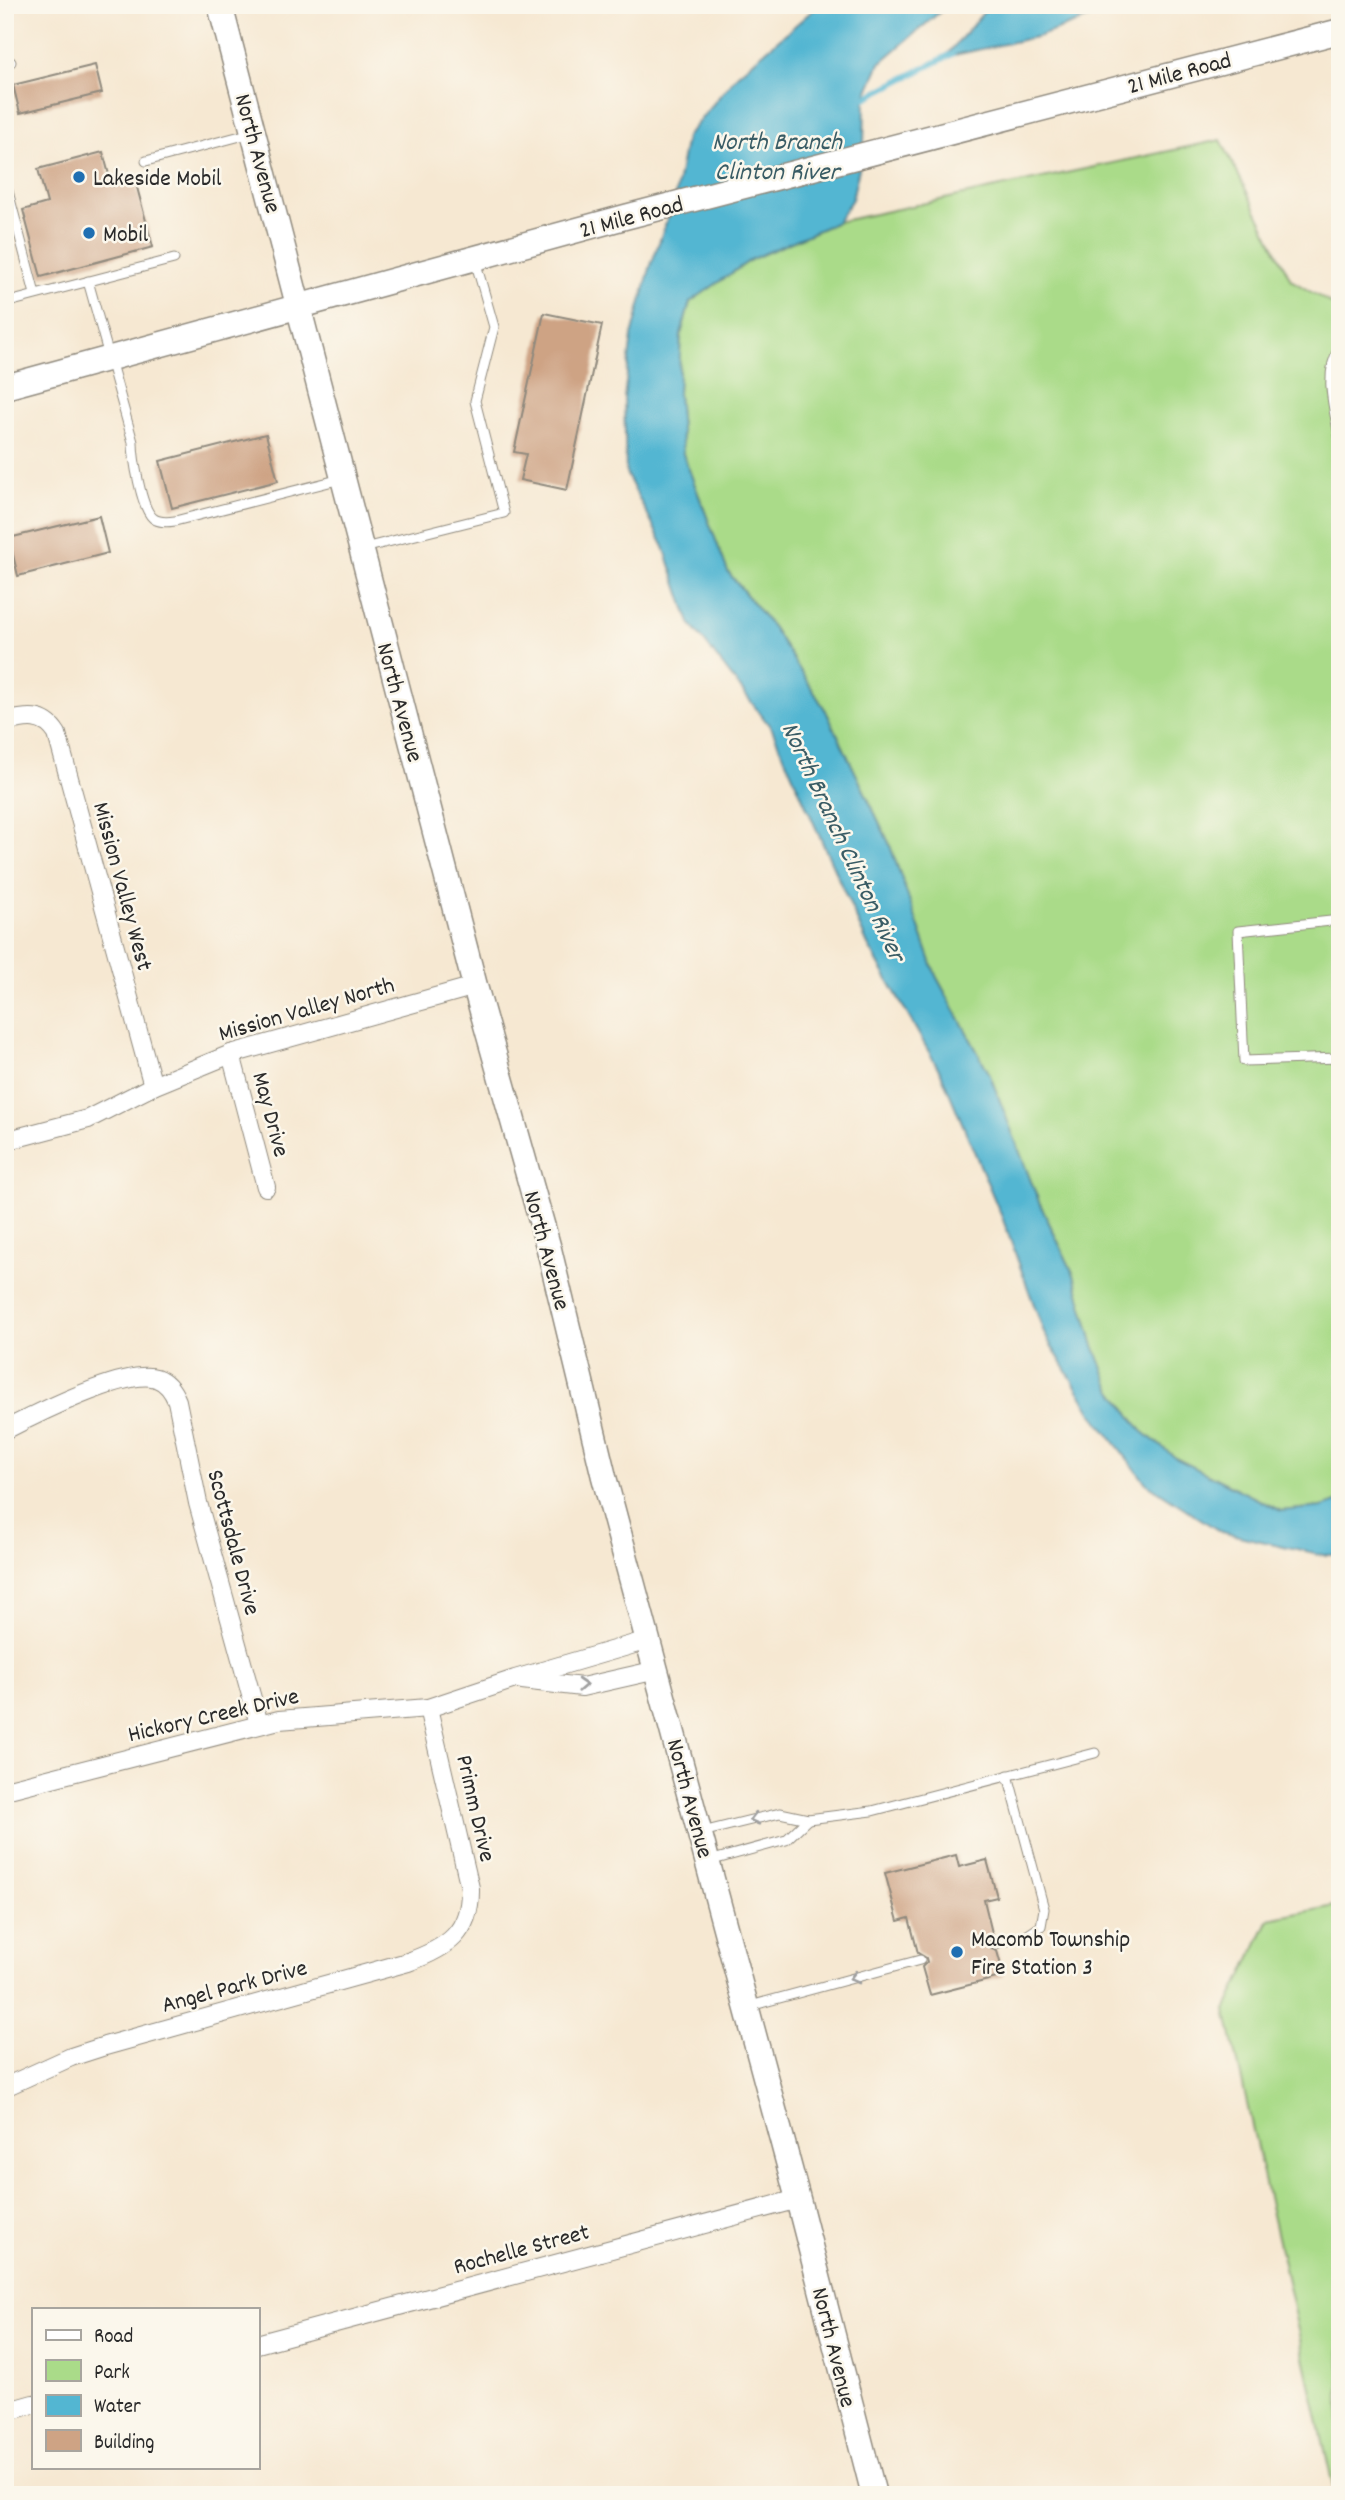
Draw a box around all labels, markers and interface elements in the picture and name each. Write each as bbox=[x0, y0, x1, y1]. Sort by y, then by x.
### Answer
street label: 21 Mile Road bbox=[1124, 45, 1236, 105]
street label: North Avenue bbox=[224, 90, 288, 217]
water label: North Branch Clinton River bbox=[712, 125, 843, 192]
place label: Lakeside Mobil bbox=[93, 163, 222, 197]
marker: Lakeside Mobil bbox=[71, 169, 87, 185]
street label: 21 Mile Road bbox=[576, 189, 688, 249]
place label: Mobil bbox=[103, 219, 149, 253]
marker: Mobil bbox=[81, 225, 97, 241]
street label: North Avenue bbox=[366, 639, 430, 766]
water label: North Branch Clinton River bbox=[770, 717, 915, 971]
street label: Mission Valley West bbox=[82, 799, 160, 975]
street label: Mission Valley North bbox=[215, 970, 399, 1052]
street label: May Drive bbox=[241, 1068, 297, 1161]
street label: North Avenue bbox=[513, 1187, 577, 1314]
street label: Scottsdale Drive bbox=[196, 1466, 268, 1619]
one-way arrow bbox=[577, 1678, 588, 1693]
street label: Hickory Creek Drive bbox=[125, 1681, 302, 1753]
street label: North Avenue bbox=[656, 1735, 720, 1862]
street label: Primm Drive bbox=[445, 1752, 503, 1866]
one-way arrow bbox=[748, 1811, 760, 1825]
place label: Macomb Township Fire Station 3 bbox=[971, 1924, 1130, 1986]
marker: Macomb Township Fire Station 3 bbox=[949, 1944, 965, 1960]
street label: Angel Park Drive bbox=[158, 1952, 311, 2024]
one-way arrow bbox=[849, 1970, 861, 1984]
street label: Rochelle Street bbox=[450, 2216, 594, 2285]
street label: North Avenue bbox=[801, 2284, 863, 2411]
legend bbox=[32, 2308, 259, 2468]
text: Road bbox=[94, 2323, 133, 2353]
text: Park bbox=[94, 2359, 130, 2389]
text: Water bbox=[94, 2393, 141, 2423]
text: Building bbox=[94, 2429, 154, 2459]

